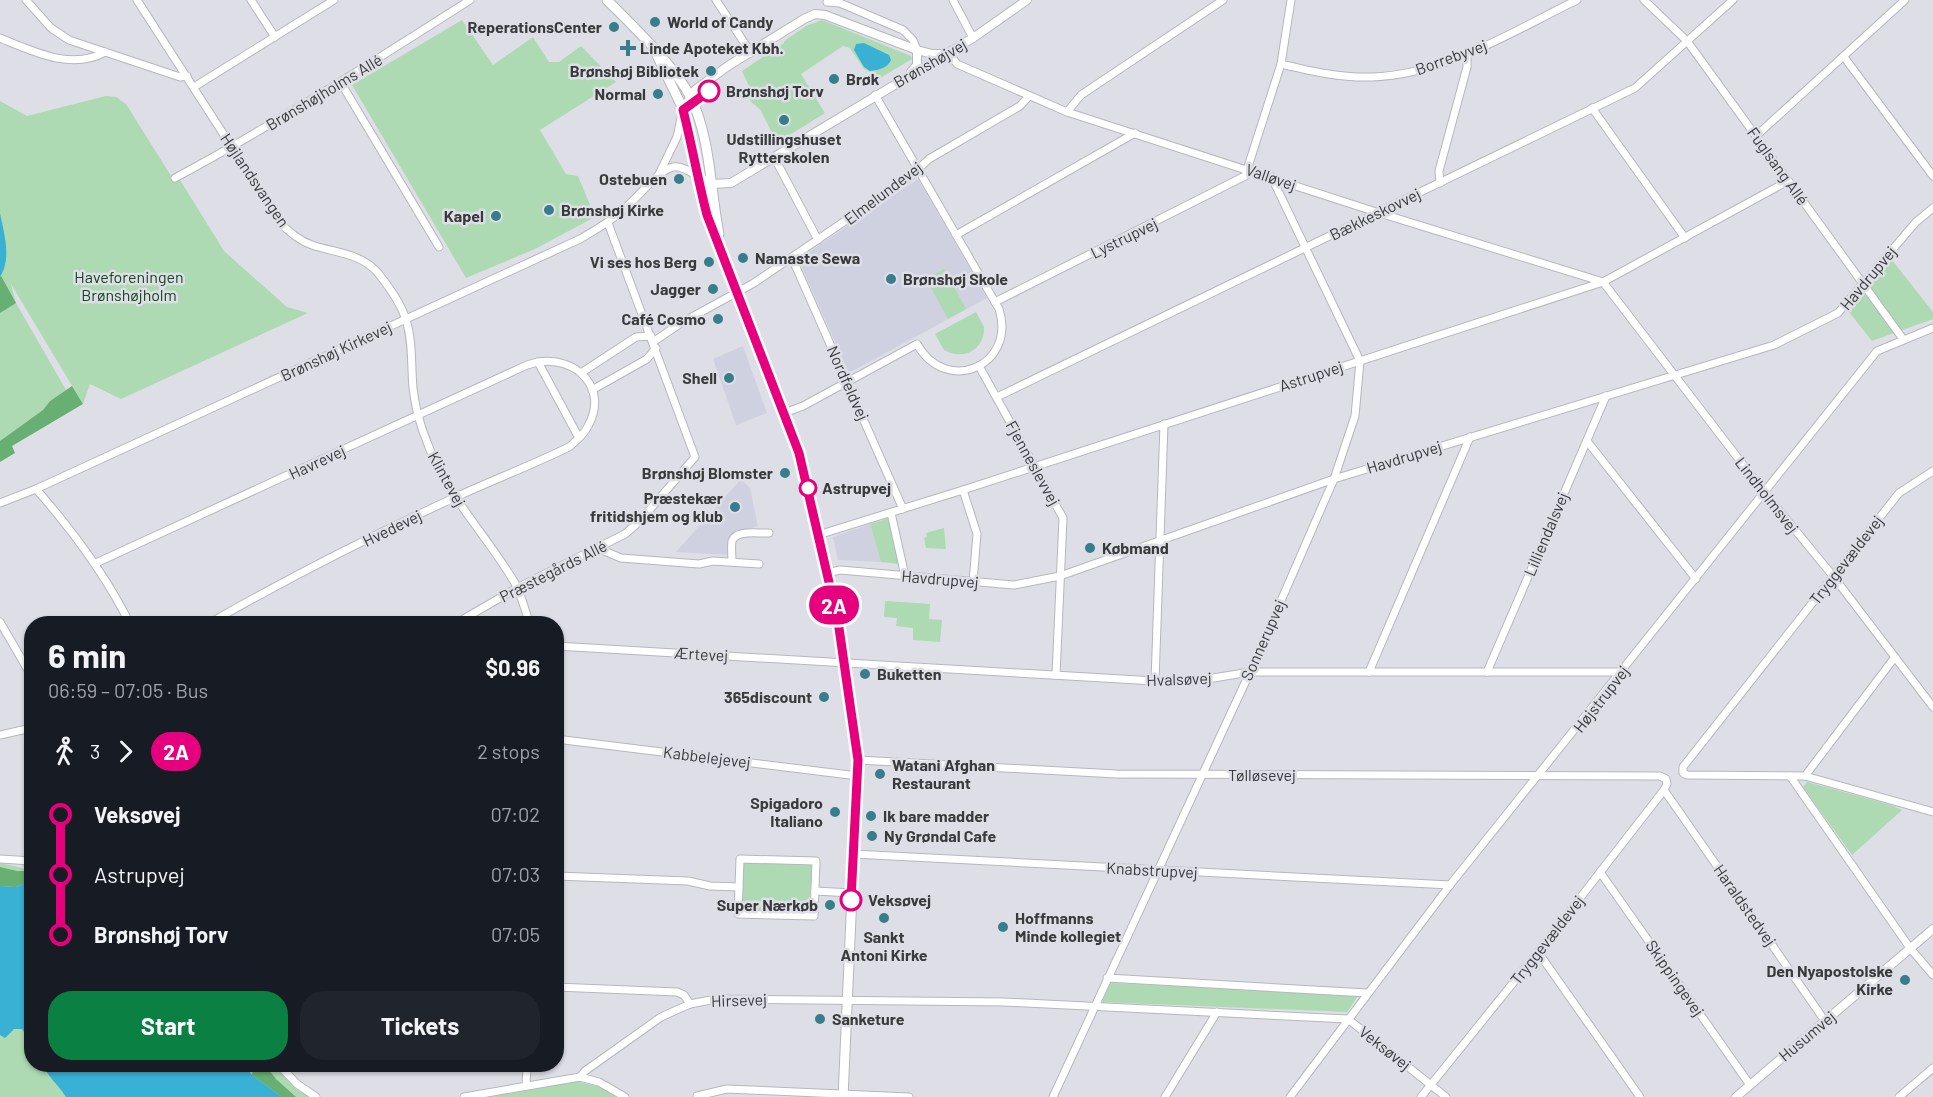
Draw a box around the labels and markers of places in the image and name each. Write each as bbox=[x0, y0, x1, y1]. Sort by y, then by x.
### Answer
place label: World of Candy bbox=[667, 12, 773, 31]
marker: World of Candy bbox=[648, 15, 662, 29]
place label: ReperationsCenter bbox=[468, 17, 602, 36]
marker: ReperationsCenter bbox=[607, 20, 621, 34]
place label: Linde Apoteket Kbh. bbox=[640, 38, 784, 57]
marker: Linde Apoteket Kbh. bbox=[621, 41, 635, 55]
place label: Brønshøj Bibliotek bbox=[570, 61, 699, 80]
marker: Brønshøj Bibliotek bbox=[704, 64, 718, 78]
place label: Brøk bbox=[846, 69, 880, 88]
marker: Brøk bbox=[827, 72, 841, 86]
marker: Brønshøj Torv bbox=[698, 80, 720, 102]
place label: Brønshøj Torv bbox=[726, 81, 824, 100]
place label: Normal bbox=[595, 84, 646, 103]
marker: Normal bbox=[651, 87, 665, 101]
marker: Udstillingshuset Rytterskolen bbox=[777, 113, 791, 127]
place label: Udstillingshuset Rytterskolen bbox=[727, 129, 841, 166]
place label: Ostebuen bbox=[599, 169, 667, 188]
marker: Ostebuen bbox=[672, 172, 686, 186]
place label: Brønshøj Kirke bbox=[561, 200, 664, 219]
marker: Brønshøj Kirke bbox=[542, 203, 556, 217]
place label: Kapel bbox=[444, 206, 484, 225]
marker: Kapel bbox=[489, 209, 503, 223]
place label: Namaste Sewa bbox=[755, 248, 860, 267]
marker: Namaste Sewa bbox=[736, 251, 750, 265]
place label: Vi ses hos Berg bbox=[590, 252, 697, 271]
marker: Vi ses hos Berg bbox=[702, 255, 716, 269]
place label: Brønshøj Skole bbox=[903, 269, 1008, 288]
marker: Brønshøj Skole bbox=[884, 272, 898, 286]
place label: Jagger bbox=[651, 279, 701, 298]
marker: Jagger bbox=[706, 282, 720, 296]
place label: Café Cosmo bbox=[622, 309, 706, 328]
marker: Café Cosmo bbox=[711, 312, 725, 326]
place label: Shell bbox=[682, 368, 717, 387]
marker: Shell bbox=[722, 371, 736, 385]
place label: Brønshøj Blomster bbox=[642, 463, 773, 482]
marker: Brønshøj Blomster bbox=[778, 466, 792, 480]
place label: Astrupvej bbox=[822, 478, 891, 497]
marker: Astrupvej bbox=[799, 479, 817, 497]
place label: Præstekær fritidshjem og klub bbox=[590, 488, 723, 525]
marker: Præstekær fritidshjem og klub bbox=[728, 500, 742, 514]
place label: Købmand bbox=[1102, 538, 1169, 557]
marker: Købmand bbox=[1083, 541, 1097, 555]
place label: Buketten bbox=[877, 664, 941, 683]
marker: Buketten bbox=[858, 667, 872, 681]
place label: 365discount bbox=[724, 687, 812, 706]
marker: 365discount bbox=[817, 690, 831, 704]
place label: Watani Afghan Restaurant bbox=[892, 755, 995, 792]
marker: Watani Afghan Restaurant bbox=[873, 767, 887, 781]
place label: Spigadoro Italiano bbox=[750, 793, 823, 830]
marker: Spigadoro Italiano bbox=[828, 805, 842, 819]
place label: Ik bare madder bbox=[883, 806, 989, 825]
marker: Ik bare madder bbox=[864, 809, 878, 823]
place label: Ny Grøndal Cafe bbox=[884, 826, 996, 845]
marker: Ny Grøndal Cafe bbox=[865, 829, 879, 843]
marker: Veksøvej bbox=[840, 889, 862, 911]
place label: Veksøvej bbox=[868, 890, 931, 909]
place label: Super Nærkøb bbox=[717, 895, 818, 914]
marker: Super Nærkøb bbox=[823, 898, 837, 912]
place label: Hoffmanns Minde kollegiet bbox=[1015, 908, 1121, 945]
marker: Sankt Antoni Kirke bbox=[877, 911, 891, 925]
marker: Hoffmanns Minde kollegiet bbox=[996, 920, 1010, 934]
place label: Sankt Antoni Kirke bbox=[840, 927, 928, 964]
place label: Den Nyapostolske Kirke bbox=[1766, 961, 1893, 998]
marker: Den Nyapostolske Kirke bbox=[1898, 973, 1912, 987]
place label: Sanketure bbox=[832, 1009, 905, 1028]
marker: Sanketure bbox=[813, 1012, 827, 1026]

